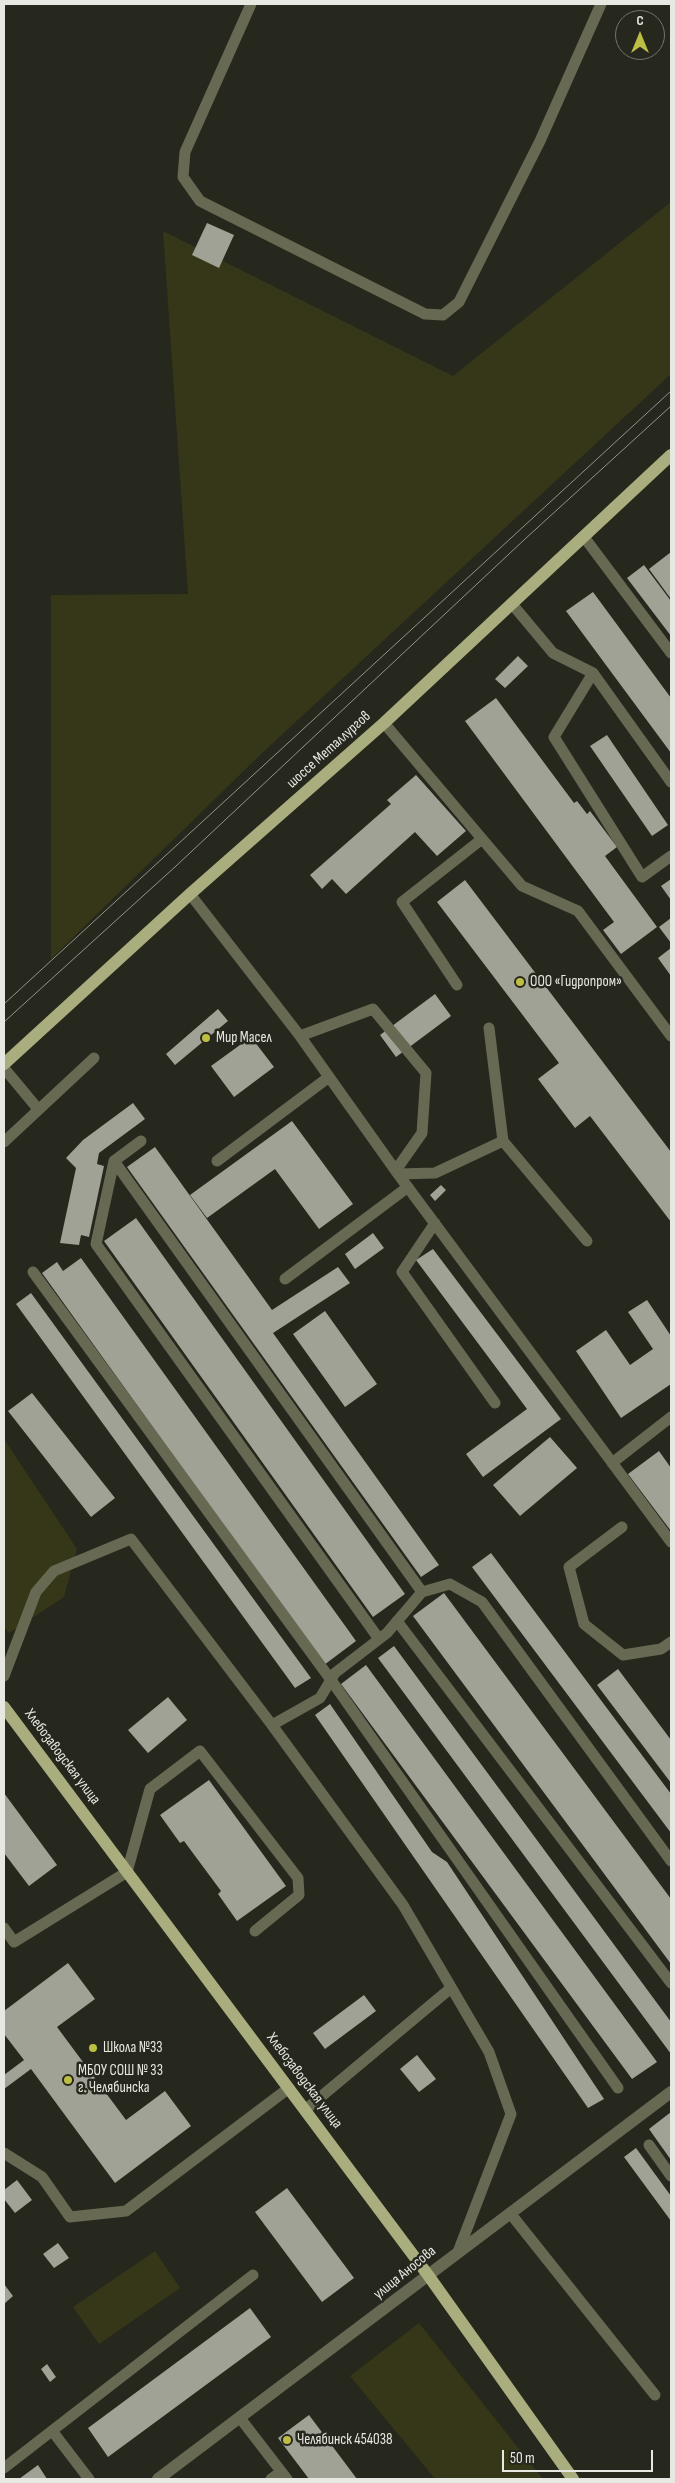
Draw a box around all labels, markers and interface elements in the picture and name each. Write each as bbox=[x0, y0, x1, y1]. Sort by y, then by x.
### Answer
north arrow bbox=[615, 10, 665, 60]
text: С bbox=[636, 12, 644, 29]
street label: шоссе Металлургов bbox=[283, 708, 375, 792]
place label: ООО «Гидропром» bbox=[530, 973, 622, 991]
marker: ООО «Гидропром» bbox=[514, 976, 526, 988]
place label: Мир Масел bbox=[216, 1029, 272, 1047]
marker: Мир Масел bbox=[200, 1032, 212, 1044]
street label: Хлебозаводская улица bbox=[20, 1706, 104, 1808]
street label: Хлебозаводская улица bbox=[262, 2030, 346, 2132]
place label: Школа №33 bbox=[103, 2039, 163, 2057]
marker: Школа №33 bbox=[87, 2042, 99, 2054]
place label: МБОУ СОШ № 33 г. Челябинска bbox=[78, 2062, 163, 2097]
marker: МБОУ СОШ № 33 г. Челябинска bbox=[62, 2074, 74, 2086]
street label: улица Аносова bbox=[370, 2242, 440, 2304]
place label: Челябинск 454038 bbox=[297, 2431, 393, 2449]
marker: Челябинск 454038 bbox=[281, 2434, 293, 2446]
scale bar bbox=[505, 2440, 656, 2472]
text: 50 m bbox=[510, 2449, 535, 2468]

